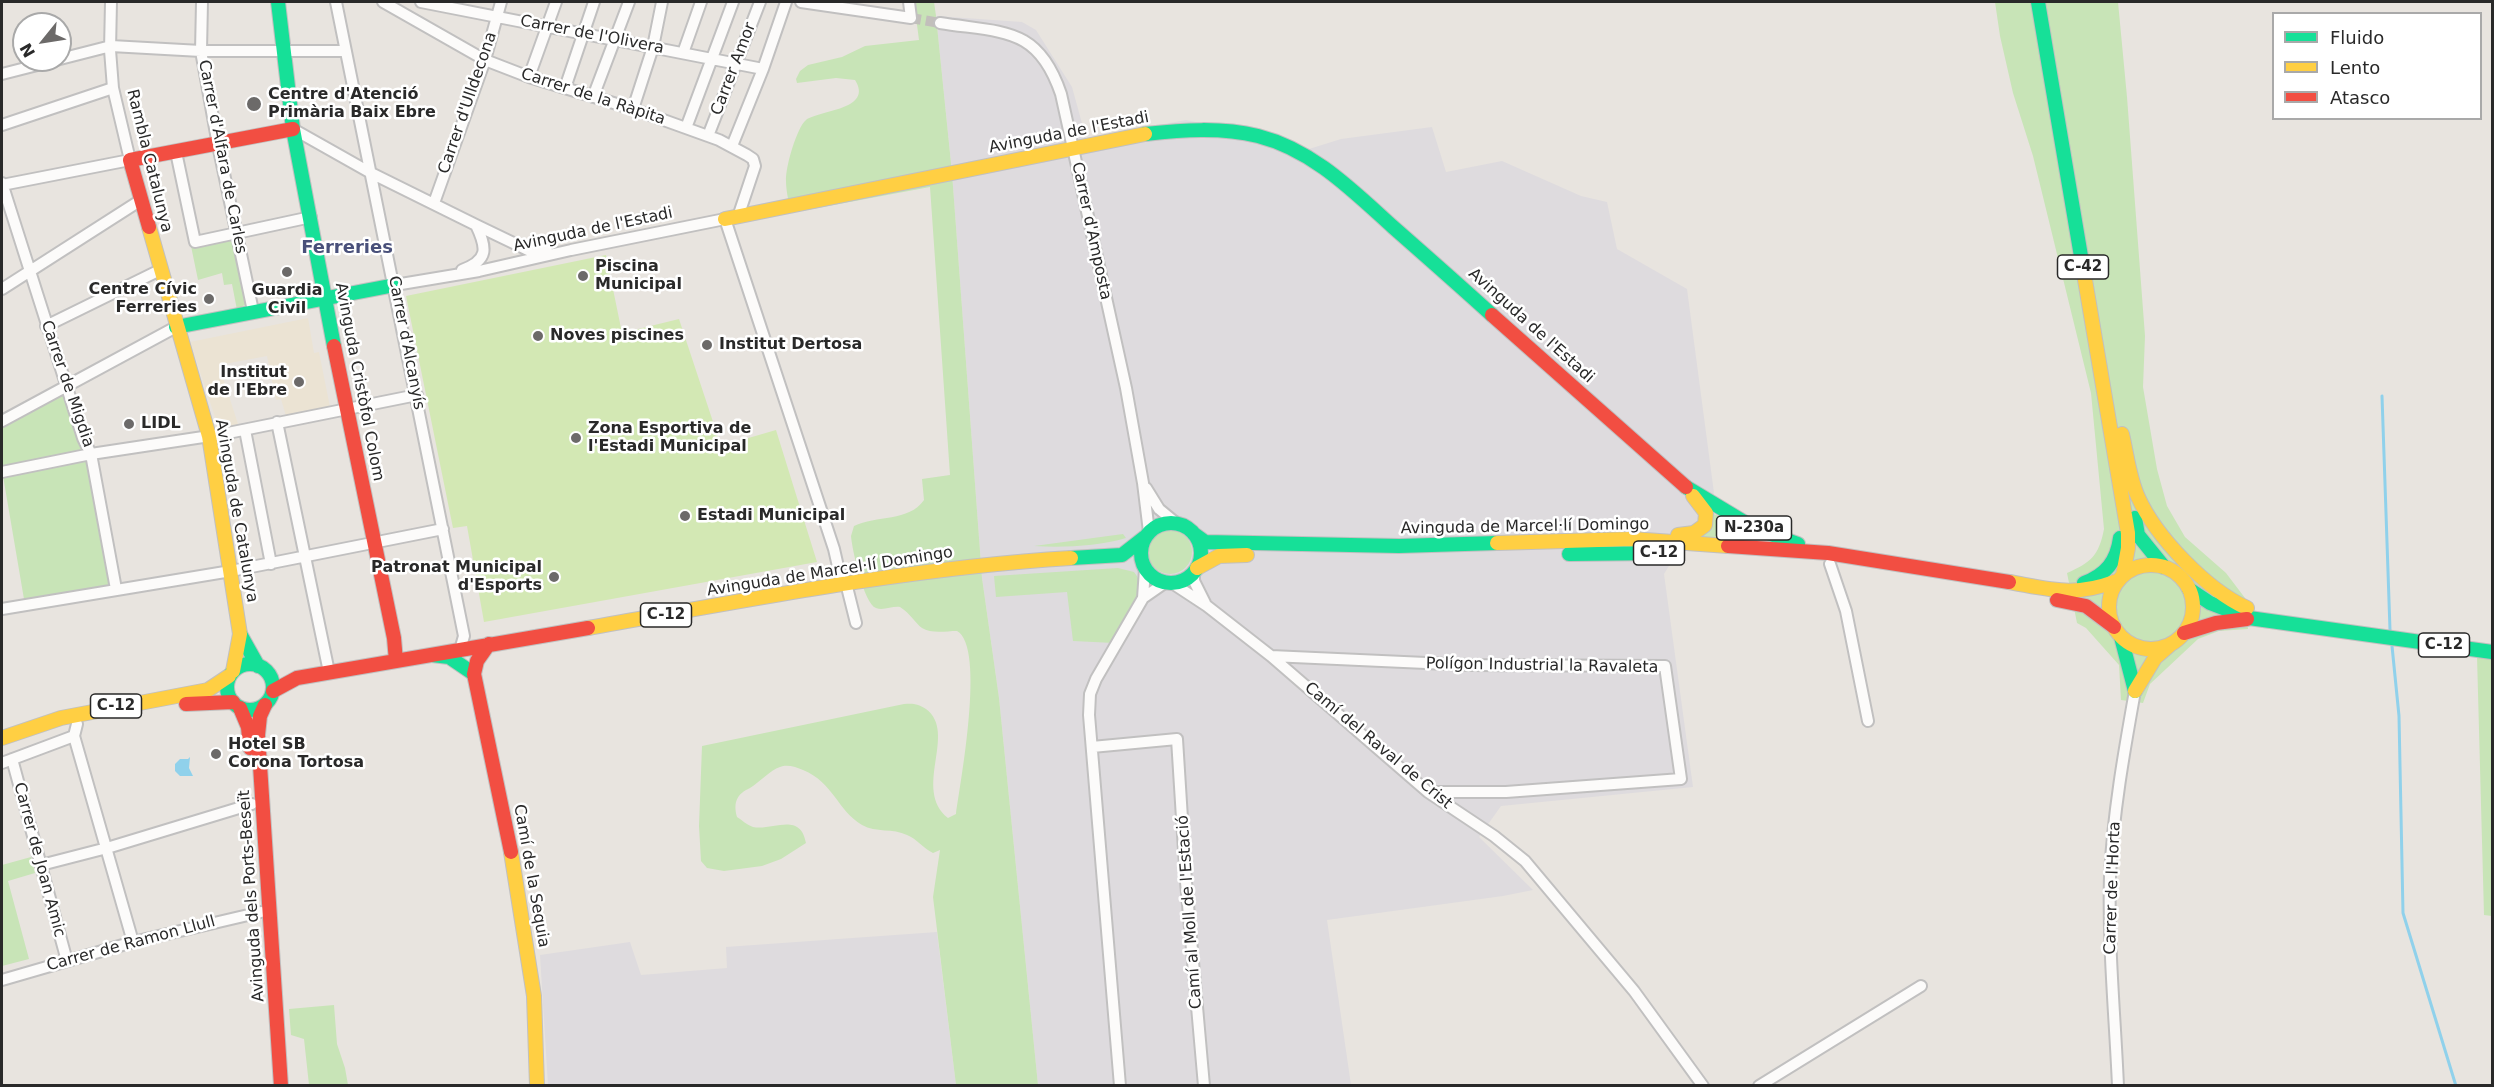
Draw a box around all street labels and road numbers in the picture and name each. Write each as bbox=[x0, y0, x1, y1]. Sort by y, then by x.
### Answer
street label: Carrer de l'Olivera bbox=[518, 12, 666, 58]
street label: Carrer Amor bbox=[707, 20, 761, 118]
street label: Carrer d'Ulldecona bbox=[435, 30, 501, 176]
street label: Carrer d'Alfara de Carles bbox=[194, 58, 250, 256]
street label: Carrer de la Ràpita bbox=[518, 65, 668, 129]
street label: Rambla Catalunya bbox=[122, 88, 176, 234]
street label: Avinguda de l'Estadi bbox=[987, 108, 1151, 158]
street label: Carrer d'Amposta bbox=[1067, 160, 1115, 302]
street label: Avinguda de l'Estadi bbox=[512, 204, 674, 256]
road number: C-42 bbox=[2058, 255, 2108, 279]
street label: Avinguda de l'Estadi bbox=[1464, 265, 1598, 387]
street label: Carrer d'Alcanyís bbox=[384, 274, 428, 412]
street label: Avinguda Cristòfol Colom bbox=[330, 281, 388, 483]
street label: Carrer de Migdia bbox=[36, 318, 98, 450]
street label: Avinguda de Catalunya bbox=[210, 418, 262, 604]
street label: Avinguda de Marcel·lí Domingo bbox=[1400, 515, 1650, 539]
road number: N-230a bbox=[1716, 516, 1792, 540]
road number: C-12 bbox=[1634, 541, 1684, 565]
street label: Avinguda de Marcel·lí Domingo bbox=[706, 543, 954, 601]
road number: C-12 bbox=[640, 603, 692, 627]
road number: C-12 bbox=[2418, 633, 2470, 657]
street label: Polígon Industrial la Ravaleta bbox=[1426, 654, 1658, 678]
street label: Camí del Raval de Crist bbox=[1300, 679, 1456, 813]
road number: C-12 bbox=[90, 694, 142, 718]
street label: Carrer de Joan Amic bbox=[9, 781, 69, 939]
street label: Avinguda dels Ports-Beseït bbox=[235, 789, 269, 1003]
street label: Camí de la Sequia bbox=[509, 803, 553, 949]
street label: Camí al Moll de l'Estació bbox=[1174, 814, 1206, 1010]
street label: Carrer de l'Horta bbox=[2101, 821, 2125, 955]
street label: Carrer de Ramon Llull bbox=[45, 912, 217, 976]

